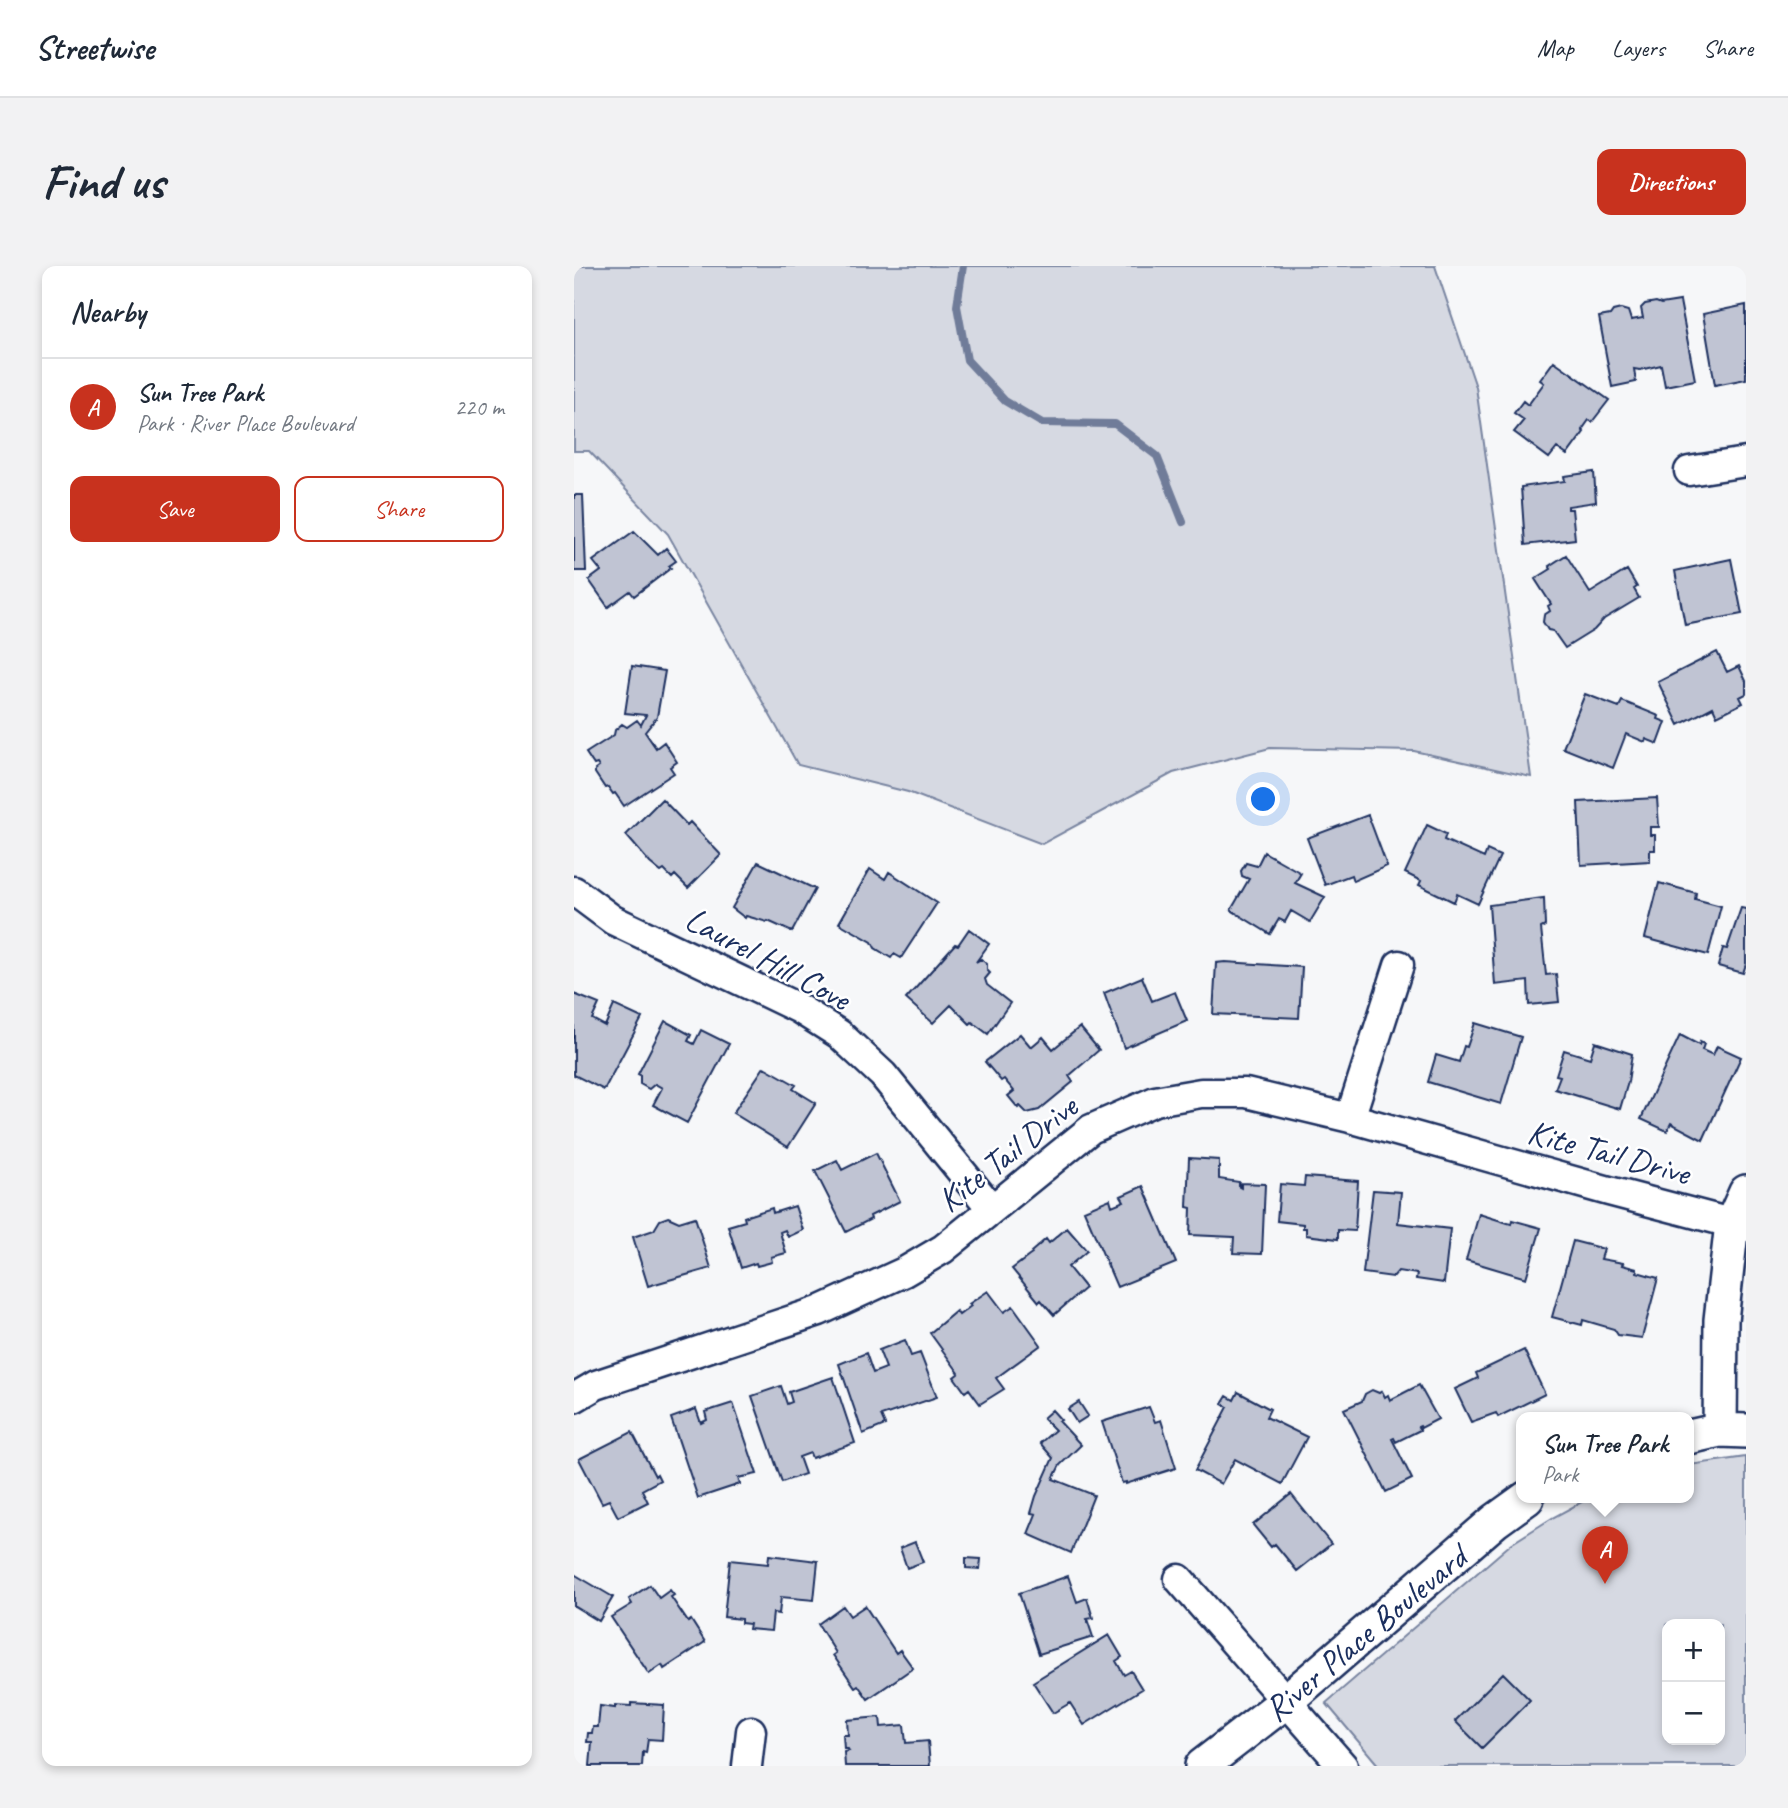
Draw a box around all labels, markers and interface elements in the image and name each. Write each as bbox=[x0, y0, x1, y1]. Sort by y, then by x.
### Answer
text: Streetwise bbox=[35, 27, 154, 69]
text: Map bbox=[1537, 33, 1574, 63]
text: Layers bbox=[1612, 33, 1665, 63]
text: Share bbox=[1703, 33, 1753, 63]
button: Directions bbox=[1597, 149, 1746, 215]
text: Find us bbox=[42, 151, 164, 213]
text: Nearby bbox=[70, 293, 146, 331]
text: Sun Tree Park bbox=[137, 376, 263, 409]
text: A bbox=[87, 393, 99, 422]
text: 220 m bbox=[455, 393, 504, 422]
text: Park · River Place Boulevard bbox=[137, 409, 354, 438]
button: Save bbox=[70, 476, 280, 542]
button: Share bbox=[294, 476, 504, 542]
your location bbox=[1246, 782, 1280, 816]
street label: Laurel Hill Cove bbox=[677, 896, 860, 1022]
street label: Kite Tail Drive bbox=[928, 1083, 1089, 1222]
street label: Kite Tail Drive bbox=[1523, 1109, 1697, 1196]
popup bbox=[1516, 1412, 1694, 1503]
text: Sun Tree Park bbox=[1542, 1427, 1668, 1460]
text: Park bbox=[1542, 1460, 1578, 1489]
pin: A bbox=[1582, 1526, 1628, 1584]
street label: River Place Boulevard bbox=[1255, 1532, 1480, 1731]
map controls bbox=[1662, 1619, 1725, 1745]
button: + bbox=[1662, 1619, 1725, 1682]
button: − bbox=[1662, 1682, 1725, 1745]

